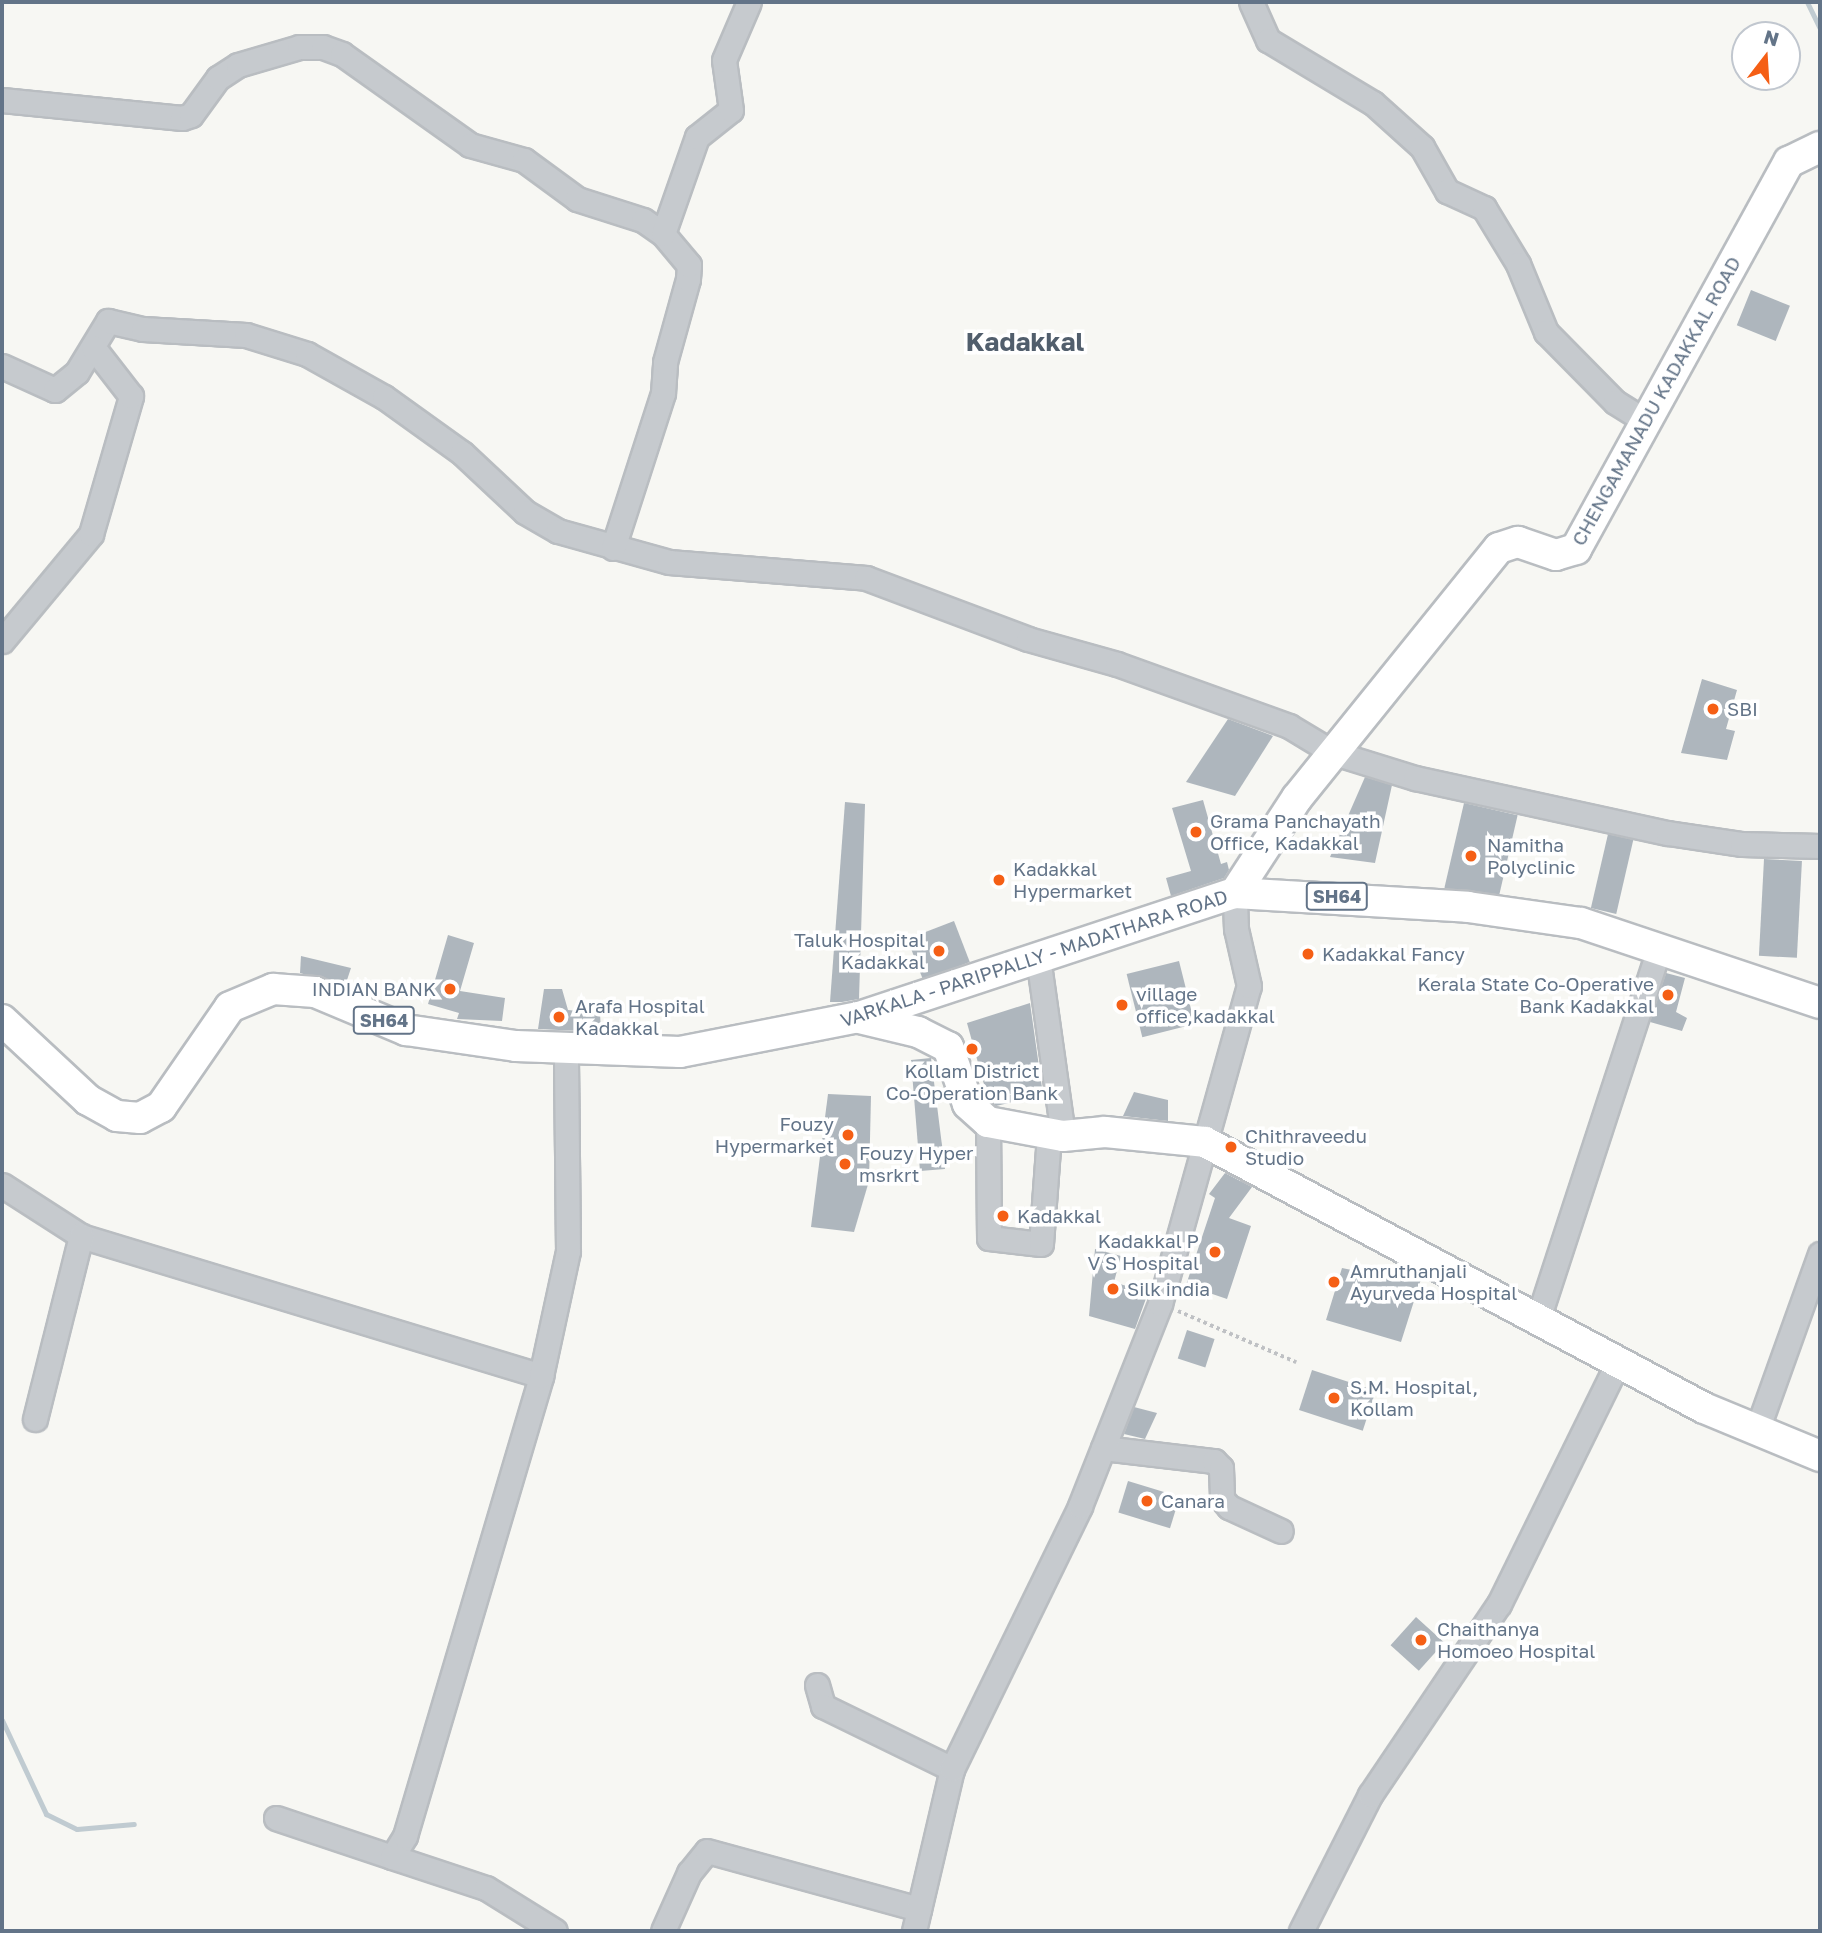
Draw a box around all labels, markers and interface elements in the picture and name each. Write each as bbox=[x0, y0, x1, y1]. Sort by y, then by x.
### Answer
north arrow bbox=[1731, 21, 1801, 91]
text: N bbox=[1761, 24, 1782, 50]
street label: CHENGAMANADU KADAKKAL ROAD bbox=[1567, 253, 1745, 549]
district label: Kadakkal bbox=[966, 326, 1084, 358]
place label: SBI bbox=[1727, 698, 1758, 720]
marker: SBI bbox=[1705, 701, 1721, 717]
place label: Grama Panchayath Office, Kadakkal bbox=[1210, 810, 1381, 854]
marker: Grama Panchayath Office, Kadakkal bbox=[1188, 824, 1204, 840]
place label: Namitha Polyclinic bbox=[1487, 834, 1575, 878]
marker: Namitha Polyclinic bbox=[1461, 846, 1481, 866]
place label: Kadakkal Hypermarket bbox=[1013, 858, 1132, 902]
marker: Kadakkal Hypermarket bbox=[991, 872, 1007, 888]
road number: SH64 bbox=[1306, 882, 1368, 911]
street label: VARKALA - PARIPPALLY - MADATHARA ROAD bbox=[837, 884, 1231, 1032]
place label: Taluk Hospital Kadakkal bbox=[794, 929, 925, 973]
marker: Taluk Hospital Kadakkal bbox=[931, 943, 947, 959]
place label: Kadakkal Fancy bbox=[1322, 943, 1465, 965]
marker: Kadakkal Fancy bbox=[1300, 946, 1316, 962]
place label: Kerala State Co-Operative Bank Kadakkal bbox=[1417, 973, 1654, 1017]
place label: INDIAN BANK bbox=[312, 978, 436, 1000]
marker: INDIAN BANK bbox=[442, 981, 458, 997]
place label: village office,kadakkal bbox=[1136, 983, 1275, 1027]
marker: Kerala State Co-Operative Bank Kadakkal bbox=[1660, 987, 1676, 1003]
place label: Arafa Hospital Kadakkal bbox=[575, 995, 705, 1039]
marker: village office,kadakkal bbox=[1114, 997, 1130, 1013]
road number: SH64 bbox=[352, 1006, 416, 1035]
marker: Arafa Hospital Kadakkal bbox=[549, 1007, 569, 1027]
marker: Kollam District Co-Operation Bank bbox=[964, 1041, 980, 1057]
place label: Kollam District Co-Operation Bank bbox=[886, 1060, 1058, 1104]
place label: Fouzy Hypermarket bbox=[715, 1113, 834, 1157]
place label: Chithraveedu Studio bbox=[1245, 1125, 1367, 1169]
marker: Fouzy Hypermarket bbox=[840, 1127, 856, 1143]
marker: Chithraveedu Studio bbox=[1223, 1139, 1239, 1155]
place label: Fouzy Hyper msrkrt bbox=[859, 1142, 973, 1186]
marker: Fouzy Hyper msrkrt bbox=[837, 1156, 853, 1172]
place label: Kadakkal bbox=[1017, 1205, 1101, 1227]
marker: Kadakkal bbox=[995, 1208, 1011, 1224]
place label: Kadakkal P V S Hospital bbox=[1088, 1230, 1199, 1274]
marker: Kadakkal P V S Hospital bbox=[1205, 1242, 1225, 1262]
place label: Amruthanjali Ayurveda Hospital bbox=[1350, 1260, 1517, 1304]
marker: Amruthanjali Ayurveda Hospital bbox=[1324, 1272, 1344, 1292]
place label: Silk india bbox=[1127, 1278, 1210, 1300]
marker: Silk india bbox=[1105, 1281, 1121, 1297]
place label: S.M. Hospital, Kollam bbox=[1350, 1376, 1478, 1420]
marker: S.M. Hospital, Kollam bbox=[1324, 1388, 1344, 1408]
place label: Canara bbox=[1161, 1490, 1225, 1512]
marker: Canara bbox=[1139, 1493, 1155, 1509]
place label: Chaithanya Homoeo Hospital bbox=[1437, 1618, 1595, 1662]
marker: Chaithanya Homoeo Hospital bbox=[1411, 1630, 1431, 1650]

